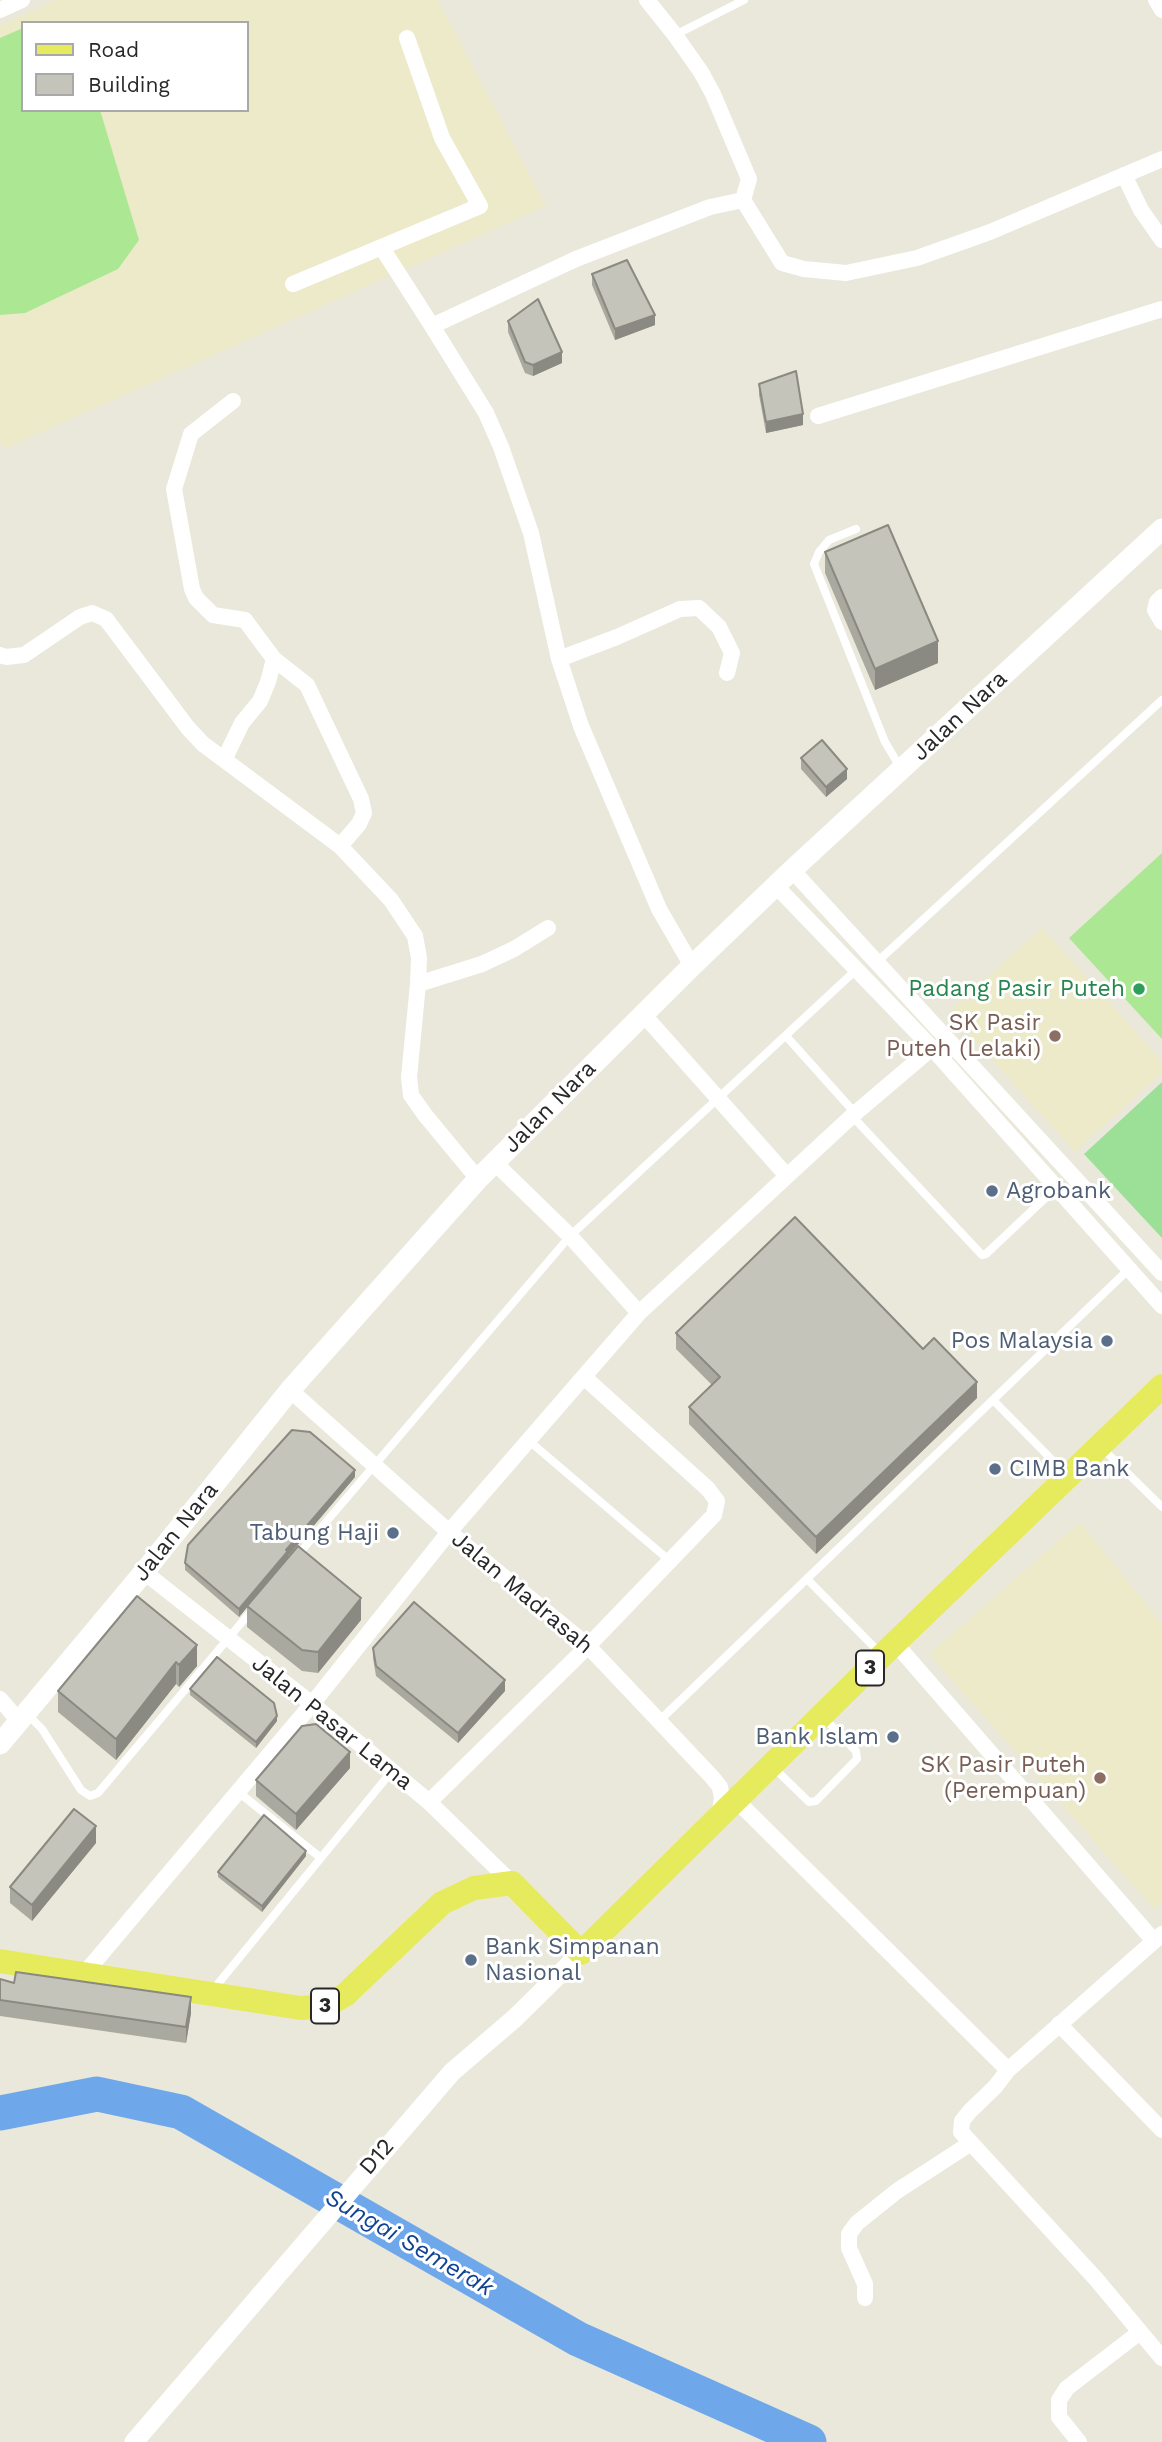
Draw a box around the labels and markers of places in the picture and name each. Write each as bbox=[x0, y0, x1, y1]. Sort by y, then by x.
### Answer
place label: Padang Pasir Puteh bbox=[908, 975, 1125, 1003]
marker: Padang Pasir Puteh bbox=[1131, 981, 1147, 997]
place label: SK Pasir Puteh (Lelaki) bbox=[886, 1009, 1041, 1063]
marker: SK Pasir Puteh (Lelaki) bbox=[1047, 1028, 1063, 1044]
place label: Agrobank bbox=[1006, 1177, 1111, 1205]
marker: Agrobank bbox=[984, 1183, 1000, 1199]
place label: Pos Malaysia bbox=[951, 1327, 1093, 1355]
marker: Pos Malaysia bbox=[1099, 1333, 1115, 1349]
place label: CIMB Bank bbox=[1009, 1455, 1129, 1483]
marker: CIMB Bank bbox=[987, 1461, 1003, 1477]
place label: Tabung Haji bbox=[249, 1519, 379, 1547]
marker: Tabung Haji bbox=[385, 1525, 401, 1541]
place label: Bank Islam bbox=[755, 1723, 879, 1751]
marker: Bank Islam bbox=[885, 1729, 901, 1745]
place label: SK Pasir Puteh (Perempuan) bbox=[920, 1751, 1086, 1805]
marker: SK Pasir Puteh (Perempuan) bbox=[1092, 1770, 1108, 1786]
place label: Bank Simpanan Nasional bbox=[485, 1933, 660, 1987]
marker: Bank Simpanan Nasional bbox=[463, 1952, 479, 1968]

